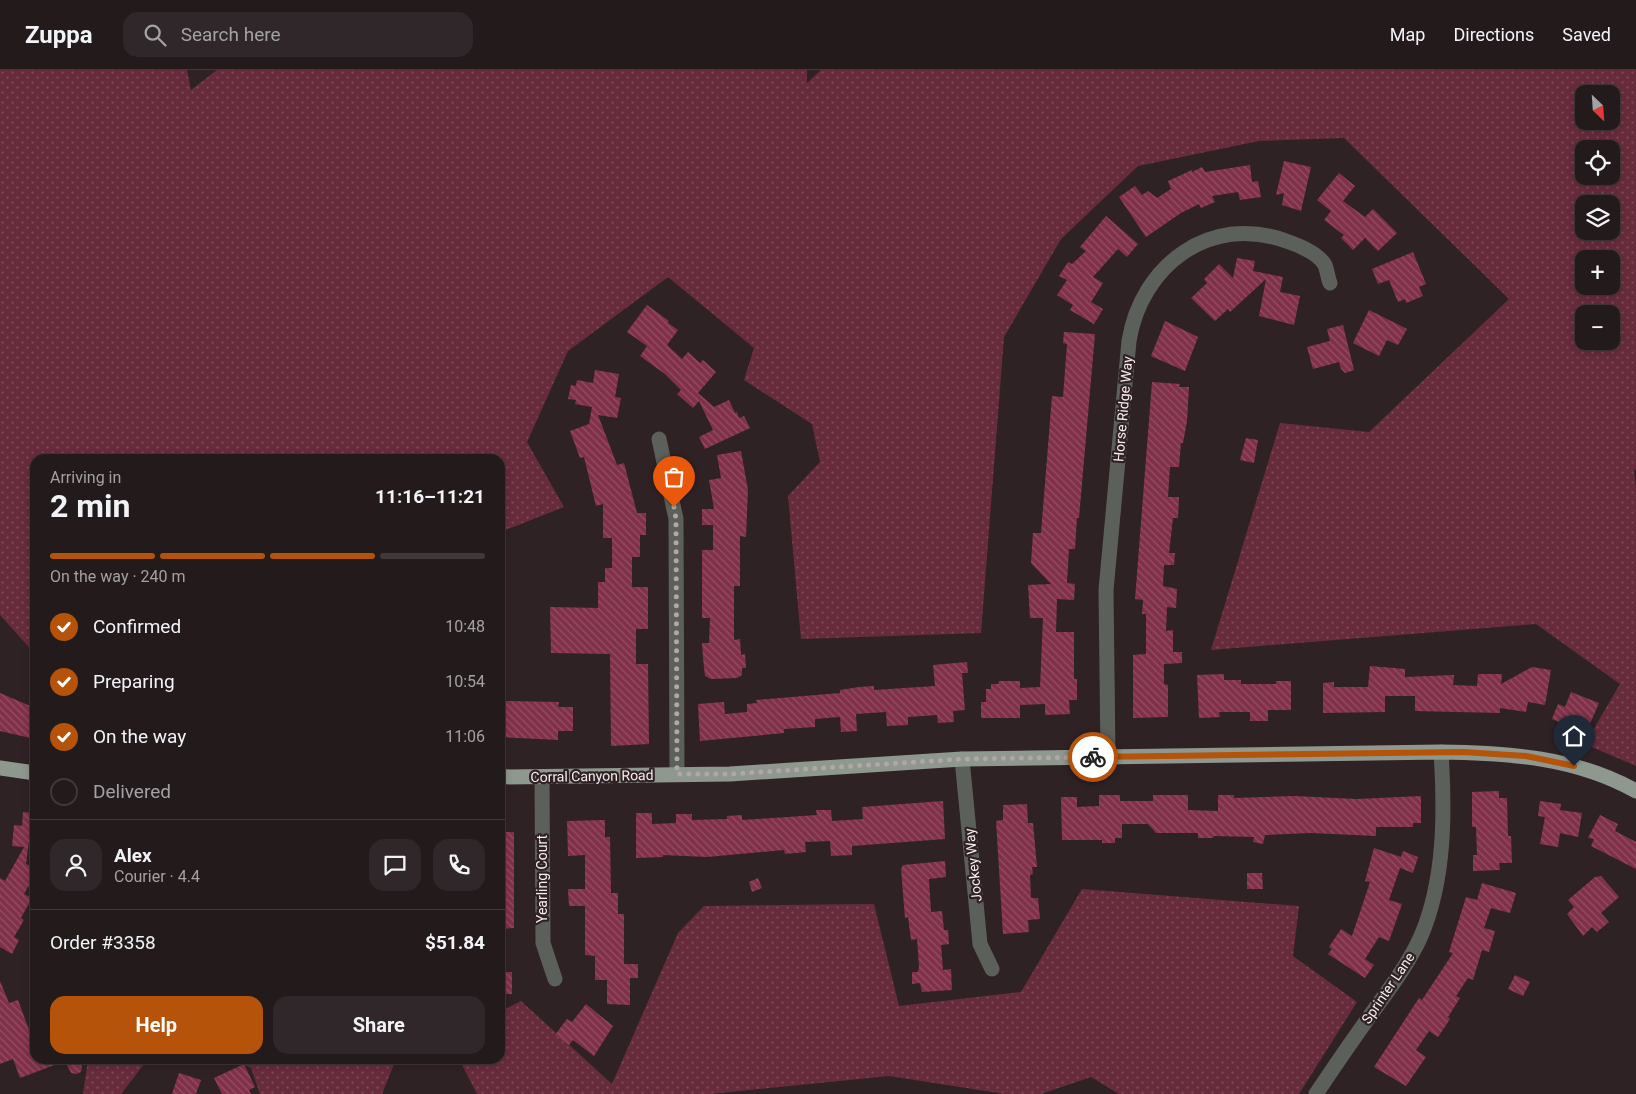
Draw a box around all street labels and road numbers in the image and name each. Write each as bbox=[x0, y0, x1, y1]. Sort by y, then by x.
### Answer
street label: Horse Ridge Way bbox=[1110, 355, 1136, 462]
street label: Corral Canyon Road bbox=[530, 767, 654, 785]
street label: Jockey Way bbox=[961, 827, 985, 903]
street label: Yearling Court bbox=[534, 835, 550, 923]
street label: Sprinter Lane bbox=[1358, 949, 1418, 1027]

